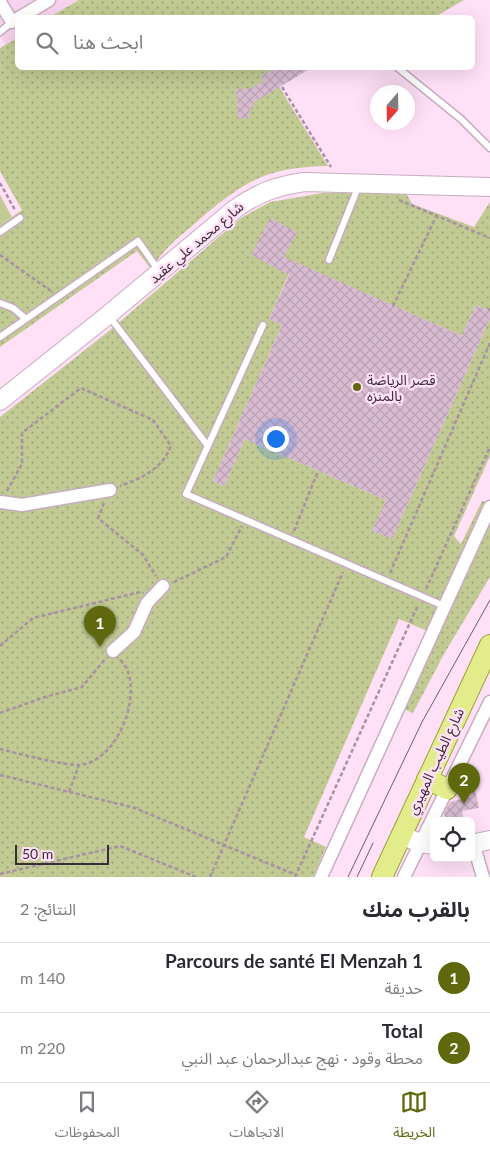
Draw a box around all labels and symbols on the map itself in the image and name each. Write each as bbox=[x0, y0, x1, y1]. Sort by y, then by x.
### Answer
north arrow bbox=[370, 85, 415, 130]
street label: شارع محمد علي عقيد bbox=[145, 198, 249, 289]
place label: قصر الرياضة بالمنزه bbox=[367, 371, 435, 405]
marker: قصر الرياضة بالمنزه bbox=[351, 381, 363, 393]
your location bbox=[263, 426, 289, 452]
pin: 1 bbox=[84, 606, 116, 647]
street label: شارع الطيب المهيري bbox=[403, 705, 470, 818]
pin: 2 bbox=[448, 763, 480, 804]
scale bar bbox=[15, 842, 109, 865]

